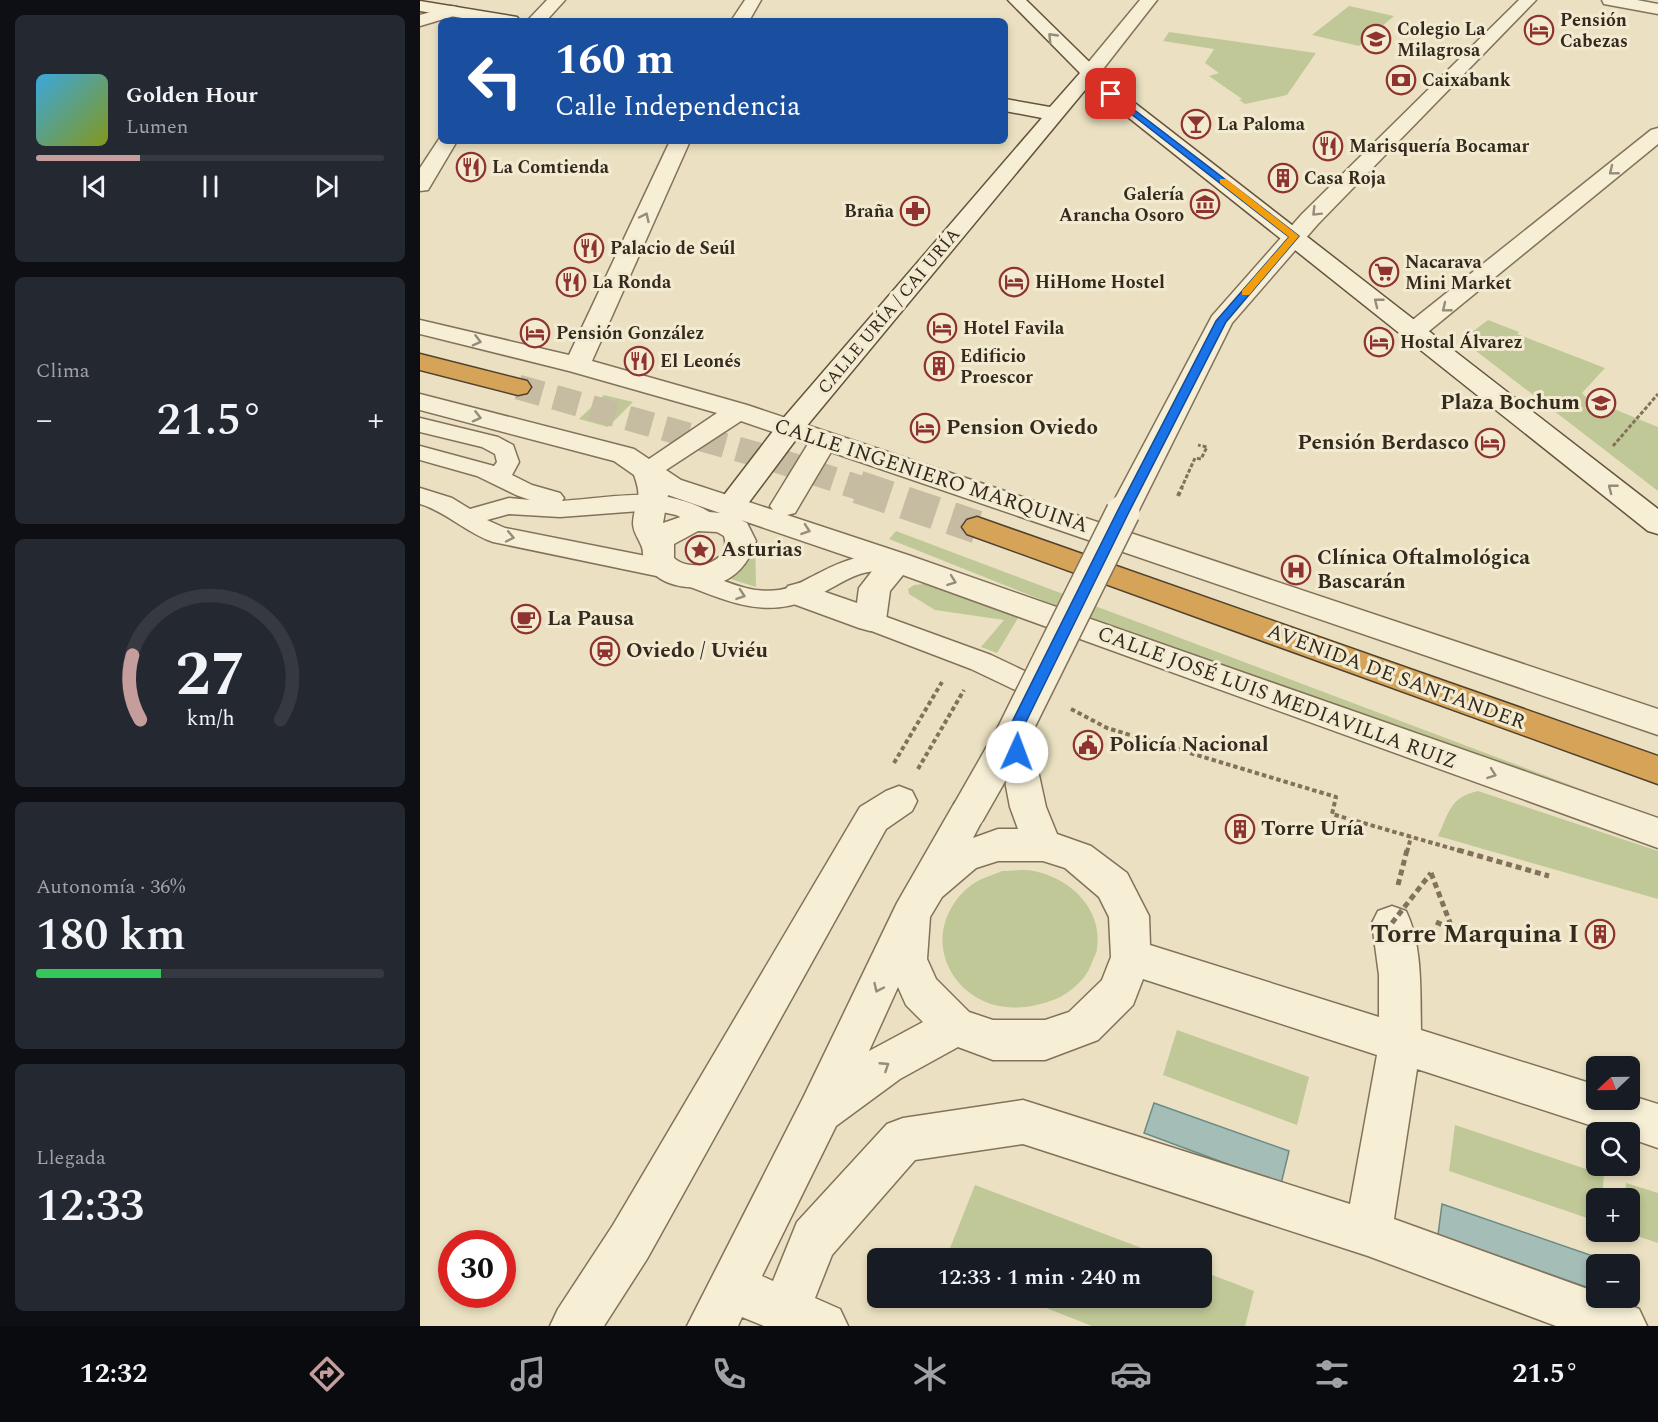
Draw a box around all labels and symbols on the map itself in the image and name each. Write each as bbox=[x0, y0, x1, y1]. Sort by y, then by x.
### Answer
place label: Pensión Cabezas bbox=[1560, 7, 1628, 55]
hotel icon: Pensión Cabezas bbox=[1523, 14, 1555, 46]
place label: Colegio La Milagrosa bbox=[1397, 16, 1486, 64]
school or university icon: Colegio La Milagrosa bbox=[1360, 23, 1392, 55]
one-way arrow bbox=[1049, 34, 1060, 45]
bank icon: Caixabank bbox=[1385, 64, 1417, 96]
place label: Caixabank bbox=[1422, 67, 1511, 94]
pin bbox=[1085, 68, 1136, 119]
bar icon: La Paloma bbox=[1180, 108, 1212, 140]
place label: La Paloma bbox=[1217, 111, 1306, 138]
restaurant icon: Marisquería Bocamar bbox=[1312, 130, 1344, 162]
place label: Marisquería Bocamar bbox=[1349, 133, 1530, 160]
restaurant icon: La Comtienda bbox=[455, 151, 487, 183]
place label: La Comtienda bbox=[492, 154, 610, 181]
building icon: Casa Roja bbox=[1267, 162, 1299, 194]
one-way arrow bbox=[1609, 164, 1620, 175]
place label: Casa Roja bbox=[1304, 165, 1386, 192]
place label: Galería Arancha Osoro bbox=[1059, 181, 1185, 229]
museum icon: Galería Arancha Osoro bbox=[1189, 188, 1221, 220]
pharmacy icon: Braña bbox=[899, 195, 931, 227]
place label: Braña bbox=[844, 198, 895, 225]
one-way arrow bbox=[1313, 205, 1324, 216]
one-way arrow bbox=[638, 212, 650, 223]
street label: CALLE URÍA / CAI URÍA bbox=[811, 222, 967, 400]
restaurant icon: Palacio de Seúl bbox=[573, 232, 605, 264]
place label: Palacio de Seúl bbox=[610, 235, 736, 262]
place label: Nacarava Mini Market bbox=[1405, 249, 1512, 297]
supermarket icon: Nacarava Mini Market bbox=[1368, 256, 1400, 288]
restaurant icon: La Ronda bbox=[555, 266, 587, 298]
hotel icon: HiHome Hostel bbox=[998, 266, 1030, 298]
place label: La Ronda bbox=[592, 269, 672, 296]
place label: HiHome Hostel bbox=[1035, 269, 1165, 296]
one-way arrow bbox=[1373, 299, 1384, 310]
one-way arrow bbox=[1441, 301, 1452, 312]
hotel icon: Hotel Favila bbox=[926, 312, 958, 344]
place label: Hotel Favila bbox=[963, 315, 1065, 342]
hotel icon: Pensión González bbox=[519, 317, 551, 349]
place label: Pensión González bbox=[556, 320, 704, 347]
hotel icon: Hostal Álvarez bbox=[1363, 326, 1395, 358]
place label: Hostal Álvarez bbox=[1400, 329, 1522, 356]
one-way arrow bbox=[472, 334, 482, 347]
place label: Edificio Proescor bbox=[960, 343, 1033, 391]
restaurant icon: El Leonés bbox=[623, 345, 655, 377]
place label: El Leonés bbox=[660, 348, 741, 375]
building icon: Edificio Proescor bbox=[923, 350, 955, 382]
place label: Plaza Bochum bbox=[1440, 387, 1580, 419]
school or university icon: Plaza Bochum bbox=[1585, 387, 1617, 419]
one-way arrow bbox=[471, 409, 481, 422]
street label: CALLE INGENIERO MARQUINA bbox=[770, 410, 1092, 542]
hotel icon: Pension Oviedo bbox=[909, 412, 941, 444]
place label: Pension Oviedo bbox=[946, 412, 1098, 444]
place label: Pensión Berdasco bbox=[1297, 427, 1469, 459]
hotel icon: Pensión Berdasco bbox=[1474, 427, 1506, 459]
one-way arrow bbox=[1608, 485, 1619, 496]
one-way arrow bbox=[800, 523, 811, 536]
one-way arrow bbox=[505, 530, 515, 543]
place icon: Asturias bbox=[684, 534, 716, 566]
place label: Asturias bbox=[721, 534, 803, 566]
place label: Clínica Oftalmológica Bascarán bbox=[1317, 542, 1530, 598]
hospital icon: Clínica Oftalmológica Bascarán bbox=[1280, 554, 1312, 586]
one-way arrow bbox=[946, 574, 957, 587]
one-way arrow bbox=[735, 588, 746, 600]
cafe icon: La Pausa bbox=[510, 603, 542, 635]
place label: La Pausa bbox=[547, 603, 634, 635]
street label: AVENIDA DE SANTANDER bbox=[1262, 615, 1530, 739]
street label: CALLE JOSÉ LUIS MEDIAVILLA RUIZ bbox=[1093, 618, 1461, 778]
station icon: Oviedo / Uviéu bbox=[589, 635, 621, 667]
place label: Oviedo / Uviéu bbox=[626, 635, 769, 667]
position arrow bbox=[985, 720, 1049, 784]
public building icon: Policía Nacional bbox=[1072, 729, 1104, 761]
place label: Policía Nacional bbox=[1109, 729, 1269, 761]
one-way arrow bbox=[1486, 766, 1496, 779]
building icon: Torre Uría bbox=[1224, 813, 1256, 845]
place label: Torre Uría bbox=[1261, 813, 1364, 845]
place label: Torre Marquina I bbox=[1370, 914, 1579, 954]
building icon: Torre Marquina I bbox=[1584, 918, 1616, 950]
one-way arrow bbox=[873, 981, 885, 992]
north arrow bbox=[1586, 1056, 1640, 1110]
one-way arrow bbox=[879, 1062, 890, 1073]
speed limit sign: 30 bbox=[438, 1230, 516, 1308]

